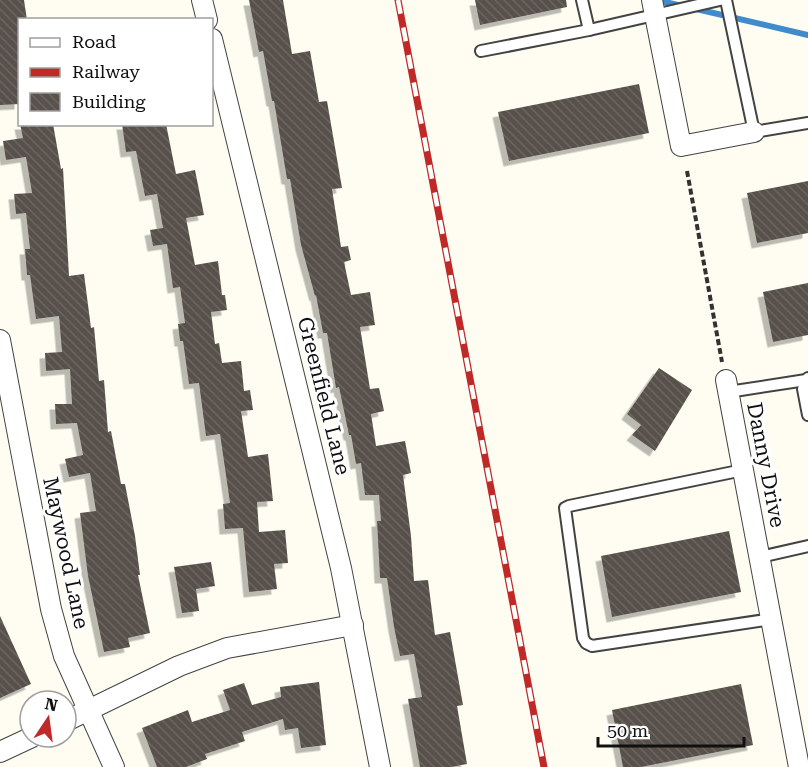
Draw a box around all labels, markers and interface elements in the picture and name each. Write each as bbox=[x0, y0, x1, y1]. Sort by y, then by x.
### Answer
legend bbox=[18, 18, 213, 126]
text: Road bbox=[72, 31, 117, 52]
text: Railway bbox=[72, 61, 140, 82]
text: Building bbox=[72, 91, 146, 112]
street label: Greenfield Lane bbox=[293, 315, 355, 477]
street label: Danny Drive bbox=[742, 400, 790, 530]
street label: Maywood Lane bbox=[38, 475, 94, 631]
north arrow bbox=[18, 689, 78, 749]
text: N bbox=[43, 694, 59, 716]
scale bar bbox=[598, 710, 744, 748]
text: 50 m bbox=[607, 720, 648, 741]

